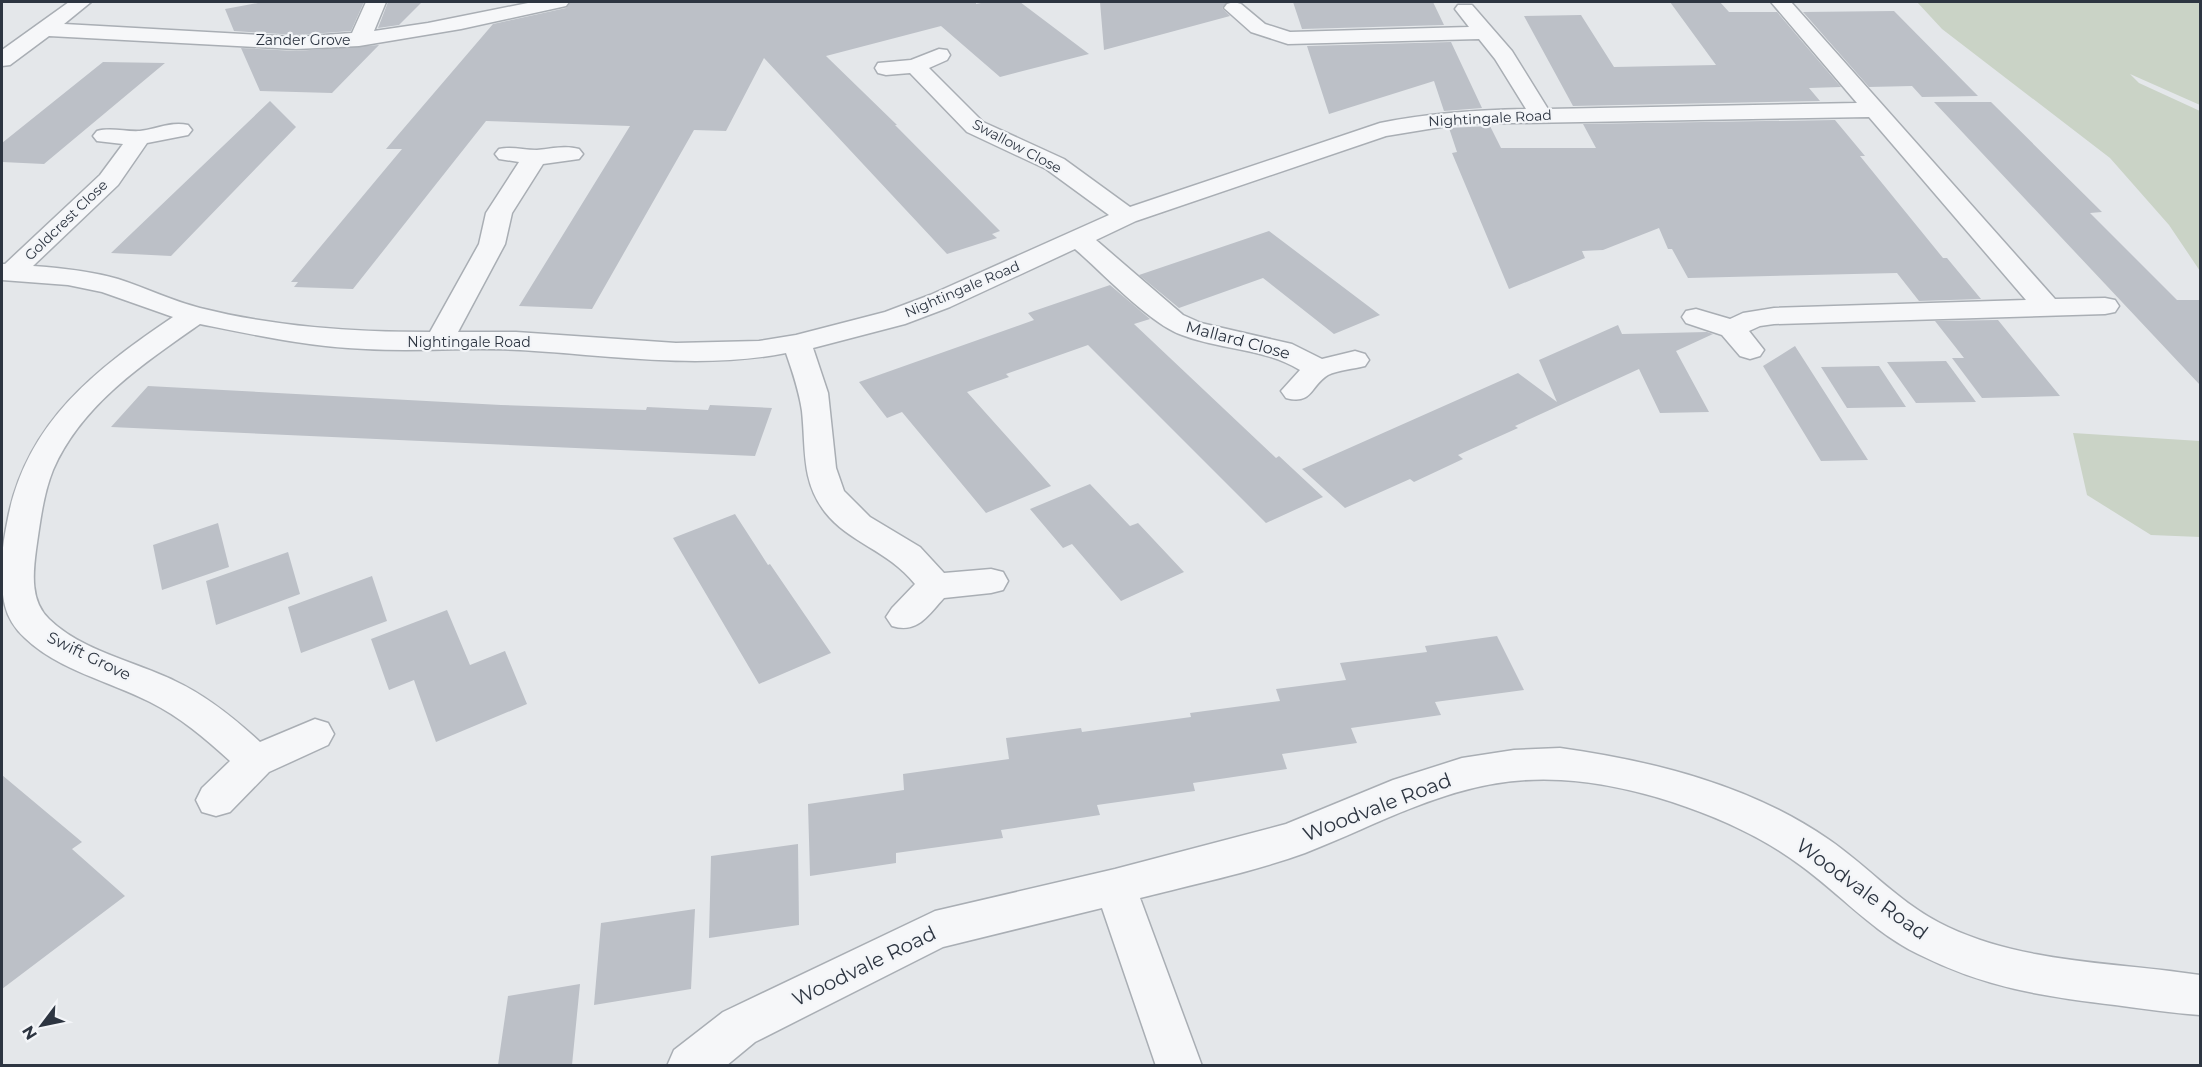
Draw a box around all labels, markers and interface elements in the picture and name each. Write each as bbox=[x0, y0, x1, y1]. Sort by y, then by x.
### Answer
street label: Zander Grove bbox=[256, 31, 350, 49]
street label: Nightingale Road bbox=[1428, 106, 1552, 130]
street label: Swallow Close bbox=[969, 115, 1065, 177]
street label: Goldcrest Close bbox=[21, 176, 111, 264]
street label: Nightingale Road bbox=[902, 257, 1022, 321]
street label: Mallard Close bbox=[1184, 317, 1292, 363]
street label: Nightingale Road bbox=[407, 333, 531, 351]
street label: Swift Grove bbox=[44, 628, 134, 684]
street label: Woodvale Road bbox=[1299, 768, 1455, 846]
street label: Woodvale Road bbox=[1791, 833, 1933, 945]
street label: Woodvale Road bbox=[788, 921, 940, 1011]
north arrow bbox=[12, 995, 72, 1055]
text: N bbox=[18, 1022, 41, 1043]

